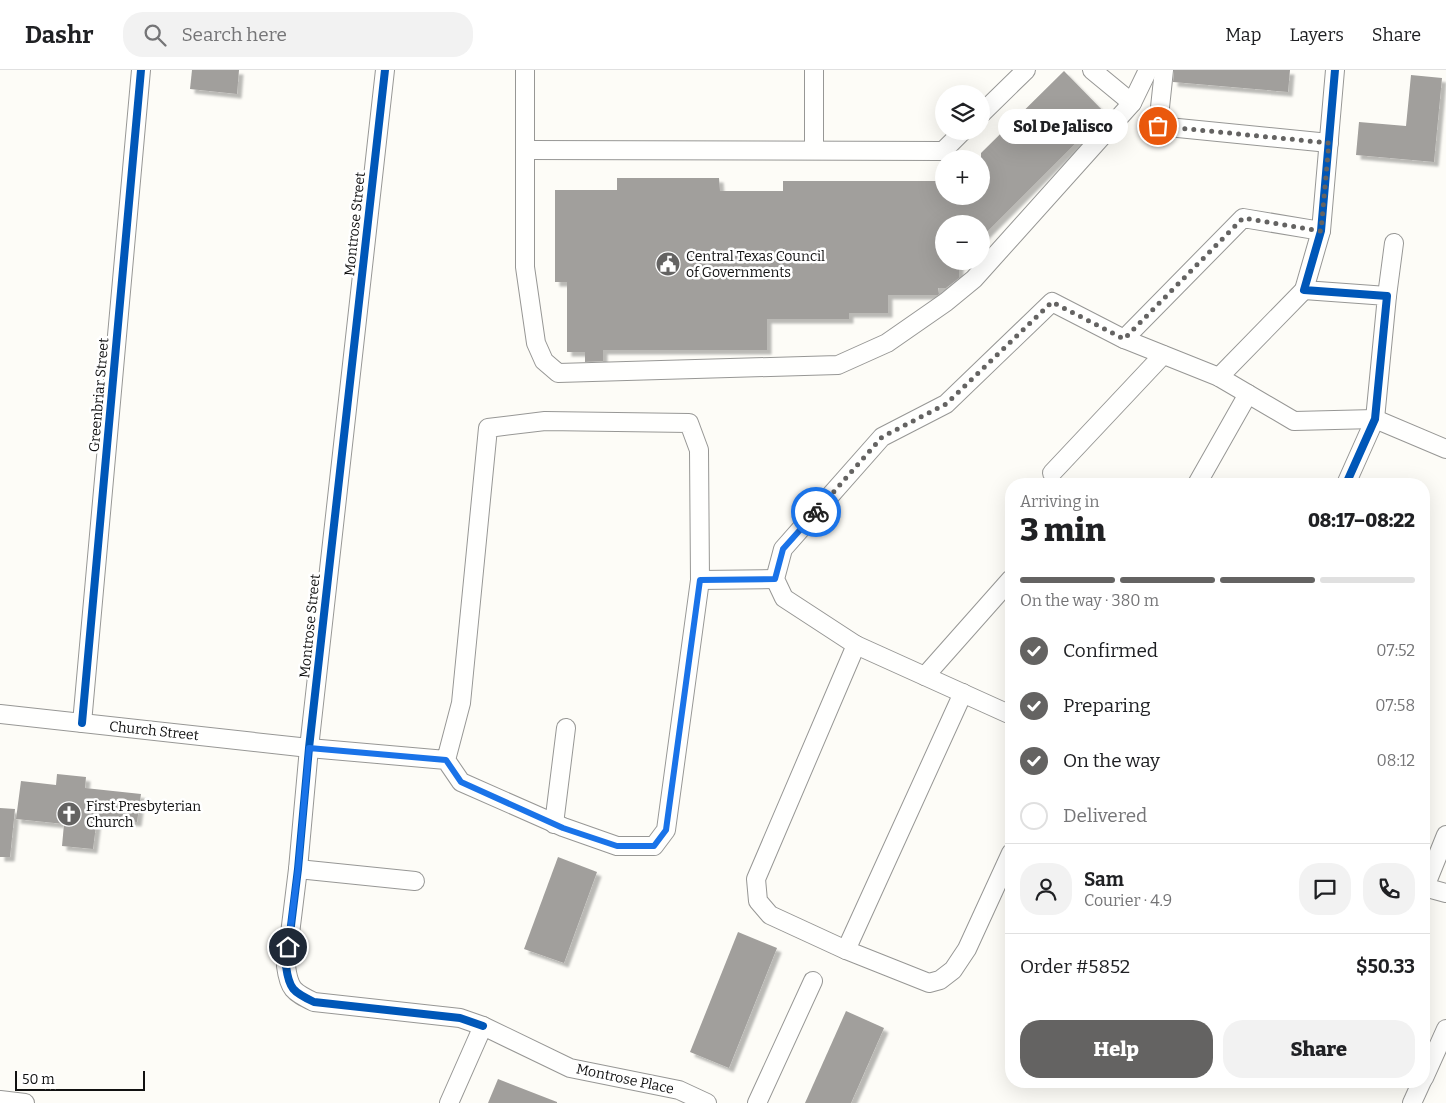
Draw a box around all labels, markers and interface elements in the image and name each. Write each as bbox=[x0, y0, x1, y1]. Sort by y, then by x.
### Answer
search box bbox=[123, 12, 473, 57]
text: Dashr bbox=[25, 21, 93, 49]
icon: search bbox=[141, 21, 169, 49]
text: Search here bbox=[181, 23, 287, 46]
text: Map bbox=[1225, 24, 1261, 46]
text: Layers bbox=[1289, 24, 1344, 46]
text: Share bbox=[1372, 24, 1421, 46]
map controls bbox=[935, 85, 990, 270]
button: layers bbox=[935, 85, 990, 140]
pin bbox=[1137, 105, 1179, 147]
callout: Sol De Jalisco bbox=[998, 108, 1128, 144]
icon: bag bbox=[1144, 112, 1172, 140]
text: Sol De Jalisco bbox=[1013, 117, 1113, 136]
button: + bbox=[935, 150, 990, 205]
street label: Montrose Street bbox=[341, 171, 369, 277]
button: − bbox=[935, 215, 990, 270]
place label: Central Texas Council of Governments bbox=[686, 248, 825, 281]
public building icon: Central Texas Council of Governments bbox=[655, 251, 681, 277]
street label: Greenbriar Street bbox=[86, 337, 112, 453]
courier bbox=[791, 487, 841, 537]
text: Arriving in bbox=[1020, 492, 1099, 511]
icon: bike bbox=[802, 498, 830, 526]
text: 08:17–08:22 bbox=[1308, 509, 1415, 532]
text: 3 min bbox=[1020, 511, 1106, 549]
street label: Montrose Street bbox=[296, 573, 324, 679]
text: On the way · 380 m bbox=[1020, 591, 1159, 610]
icon: check bbox=[1020, 637, 1048, 665]
text: Confirmed bbox=[1063, 639, 1158, 662]
text: 07:52 bbox=[1376, 641, 1415, 660]
icon: check bbox=[1020, 692, 1048, 720]
text: Preparing bbox=[1063, 694, 1151, 717]
text: 07:58 bbox=[1375, 696, 1415, 715]
street label: Church Street bbox=[108, 718, 200, 744]
icon: check bbox=[1020, 747, 1048, 775]
text: On the way bbox=[1063, 749, 1160, 772]
text: 08:12 bbox=[1377, 751, 1415, 770]
place label: First Presbyterian Church bbox=[86, 798, 201, 831]
church icon: First Presbyterian Church bbox=[56, 801, 82, 827]
text: Delivered bbox=[1063, 804, 1147, 827]
button: person bbox=[1020, 863, 1072, 915]
button: chat bbox=[1299, 863, 1351, 915]
button: phone bbox=[1363, 863, 1415, 915]
text: Sam bbox=[1084, 868, 1124, 891]
text: Courier · 4.9 bbox=[1084, 891, 1172, 910]
pin bbox=[267, 926, 309, 968]
icon: home bbox=[274, 933, 302, 961]
text: Order #5852 bbox=[1020, 955, 1130, 978]
text: $50.33 bbox=[1356, 955, 1415, 978]
button: Help bbox=[1020, 1020, 1213, 1078]
button: Share bbox=[1223, 1020, 1415, 1078]
street label: Montrose Place bbox=[575, 1060, 675, 1098]
scale bar bbox=[15, 1068, 145, 1091]
text: 50 m bbox=[22, 1071, 55, 1088]

